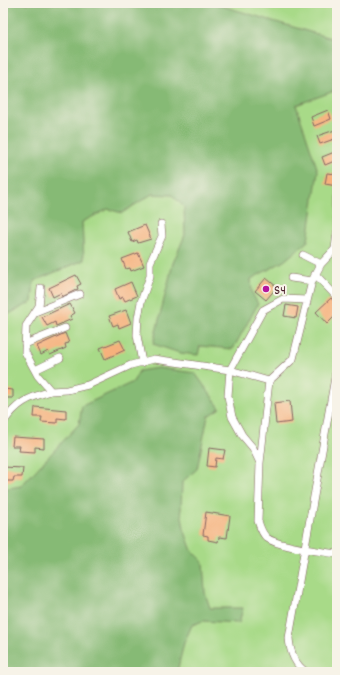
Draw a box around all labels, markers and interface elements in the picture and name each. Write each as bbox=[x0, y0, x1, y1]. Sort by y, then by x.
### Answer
place label: S4 bbox=[274, 281, 286, 301]
marker: S4 bbox=[261, 284, 271, 294]

